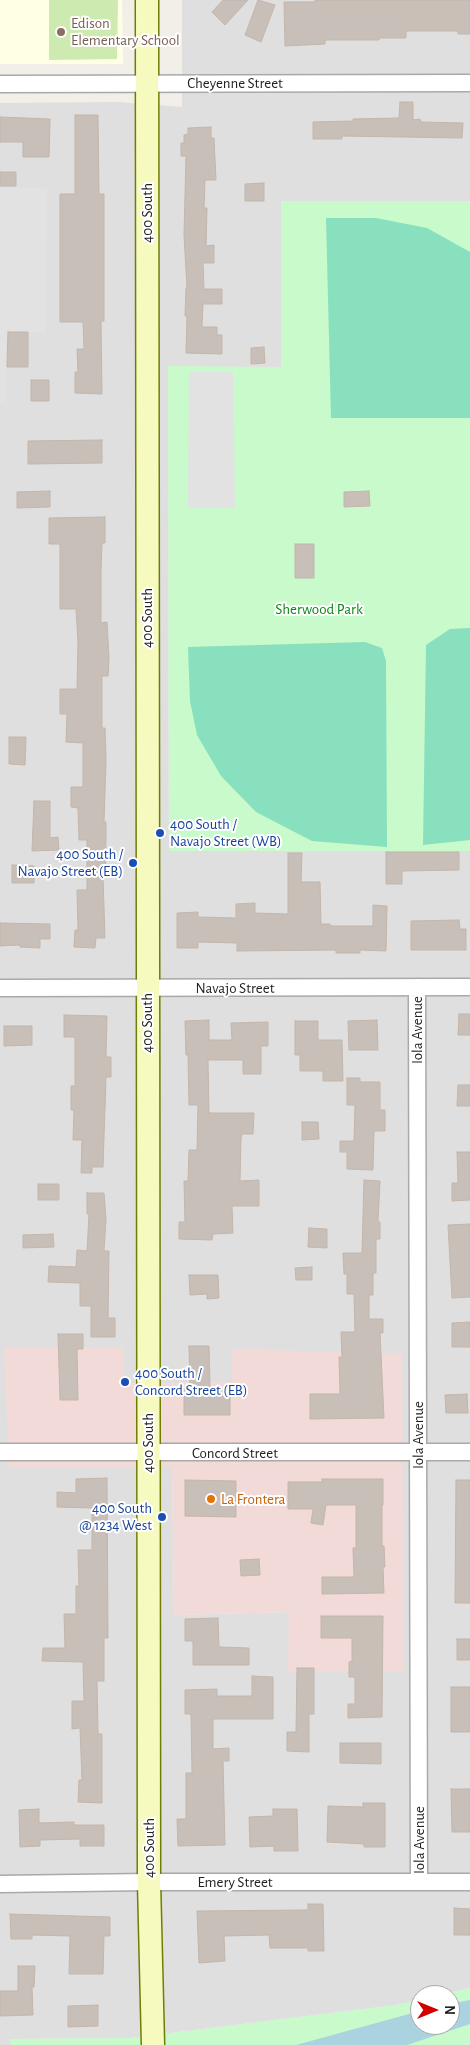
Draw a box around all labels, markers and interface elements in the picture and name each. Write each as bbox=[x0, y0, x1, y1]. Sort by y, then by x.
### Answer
place label: Edison Elementary School bbox=[71, 14, 180, 49]
marker: Edison Elementary School bbox=[55, 26, 67, 38]
street label: Cheyenne Street bbox=[187, 74, 283, 92]
street label: 400 South bbox=[138, 183, 156, 243]
street label: 400 South bbox=[138, 588, 156, 648]
park label: Sherwood Park bbox=[275, 600, 363, 618]
place label: 400 South / Navajo Street (WB) bbox=[170, 815, 282, 850]
marker: 400 South / Navajo Street (WB) bbox=[154, 827, 166, 839]
place label: 400 South / Navajo Street (EB) bbox=[17, 845, 123, 880]
marker: 400 South / Navajo Street (EB) bbox=[127, 857, 139, 869]
street label: Navajo Street bbox=[196, 979, 274, 997]
street label: 400 South bbox=[138, 993, 156, 1053]
street label: Iola Avenue bbox=[408, 996, 426, 1064]
place label: 400 South / Concord Street (EB) bbox=[135, 1364, 247, 1399]
marker: 400 South / Concord Street (EB) bbox=[119, 1376, 131, 1388]
street label: Iola Avenue bbox=[409, 1401, 427, 1469]
street label: 400 South bbox=[139, 1413, 157, 1473]
street label: Concord Street bbox=[192, 1444, 278, 1462]
place label: La Frontera bbox=[221, 1490, 285, 1508]
marker: La Frontera bbox=[205, 1493, 217, 1505]
place label: 400 South @ 1234 West bbox=[79, 1499, 152, 1534]
marker: 400 South @ 1234 West bbox=[156, 1511, 168, 1523]
street label: Iola Avenue bbox=[410, 1806, 428, 1874]
street label: 400 South bbox=[140, 1818, 158, 1878]
street label: Emery Street bbox=[197, 1873, 273, 1891]
north arrow bbox=[410, 1985, 460, 2035]
text: N bbox=[442, 2005, 456, 2015]

